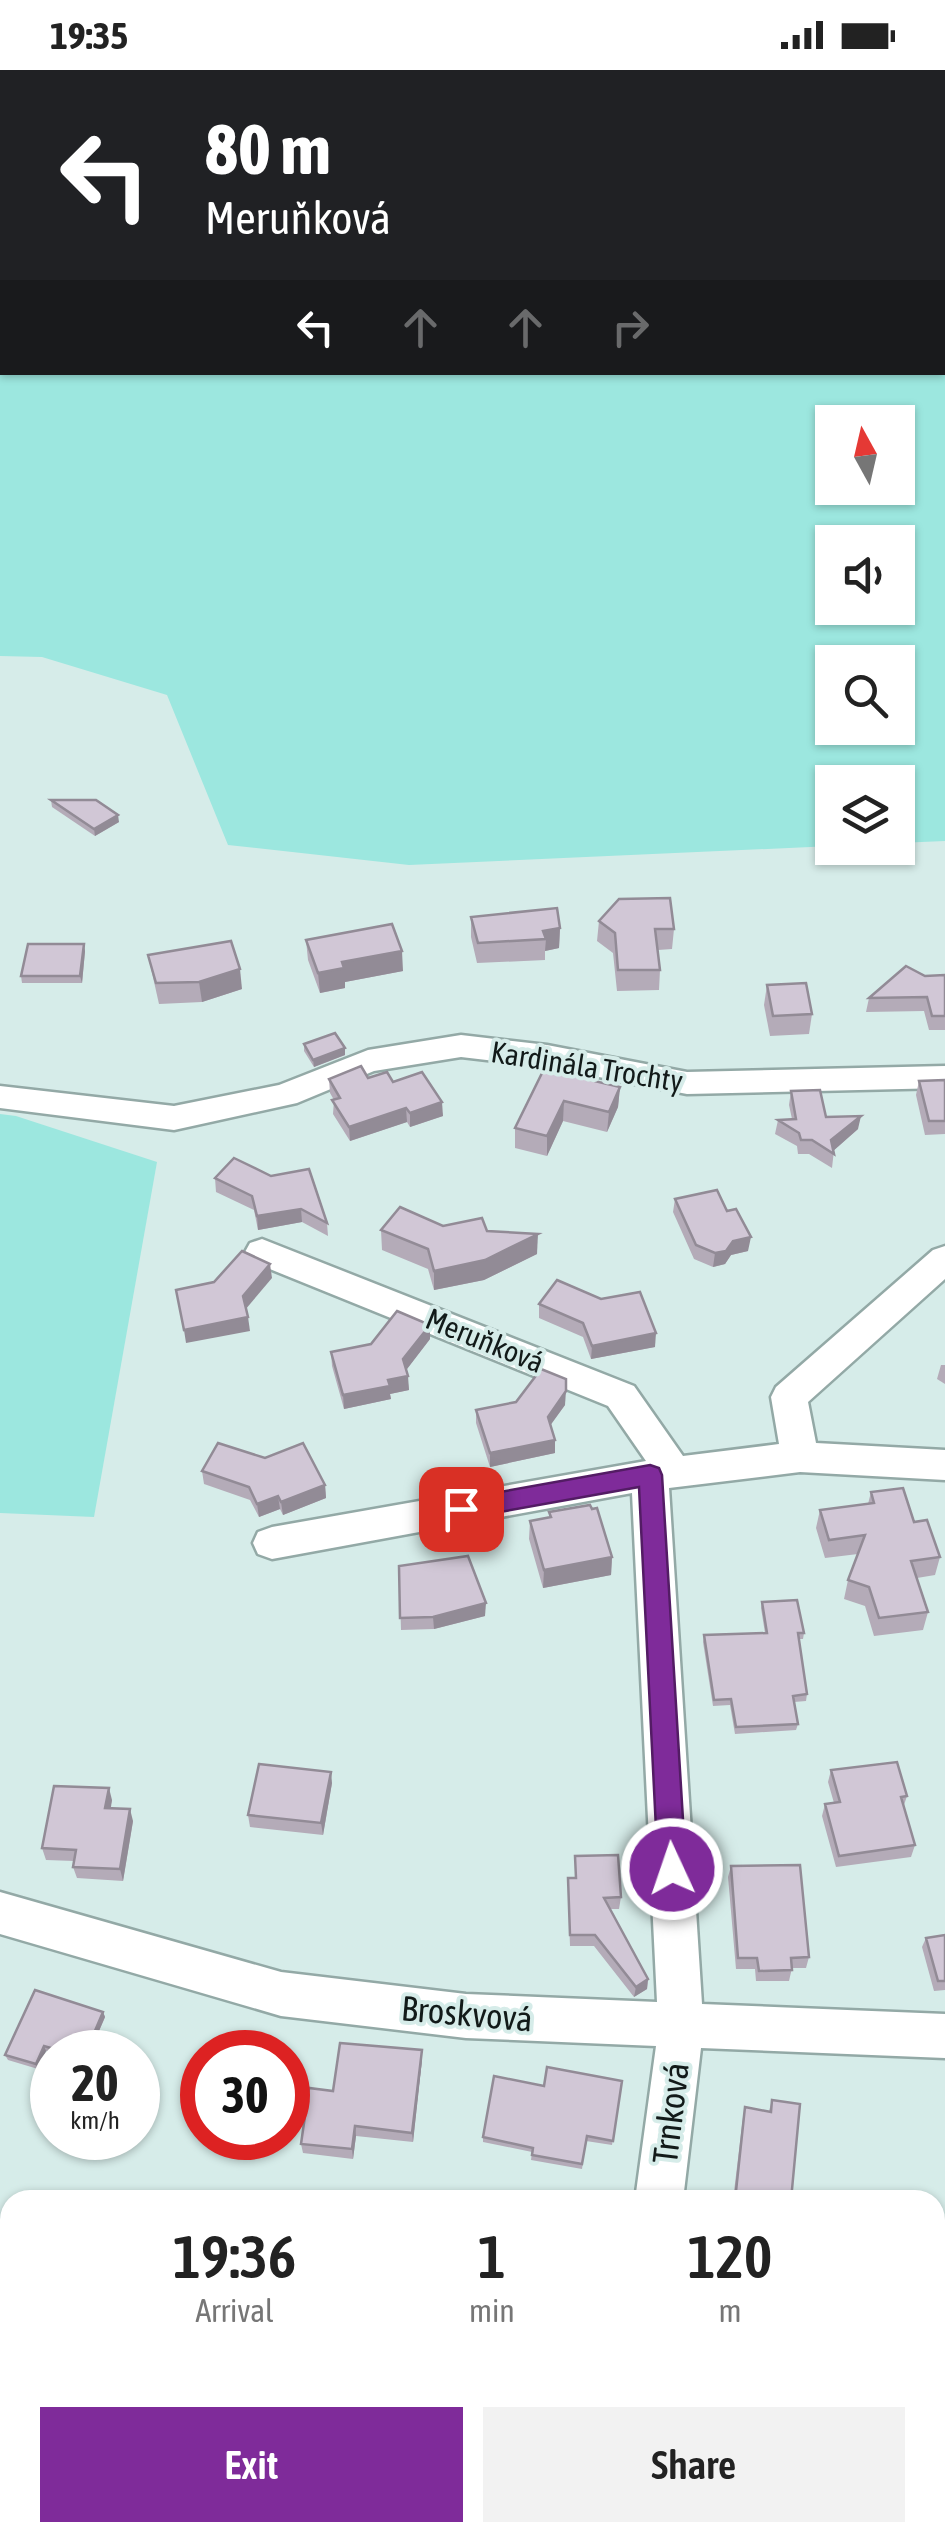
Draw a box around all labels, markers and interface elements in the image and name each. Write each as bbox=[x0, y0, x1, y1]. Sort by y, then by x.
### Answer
text: 19:35 bbox=[50, 14, 128, 57]
text: 80 m bbox=[205, 109, 331, 189]
icon: left bbox=[40, 110, 170, 240]
text: Meruňková bbox=[205, 192, 391, 244]
icon: left bbox=[288, 300, 343, 355]
icon: ahead bbox=[393, 300, 448, 355]
icon: ahead bbox=[498, 300, 553, 355]
icon: right bbox=[603, 300, 658, 355]
north arrow bbox=[815, 405, 915, 505]
map controls bbox=[815, 405, 915, 865]
button: sound bbox=[815, 525, 915, 625]
button: search bbox=[815, 645, 915, 745]
button: layers bbox=[815, 765, 915, 865]
street label: Kardinála Trochty bbox=[489, 1034, 685, 1098]
street label: Meruňková bbox=[421, 1301, 549, 1379]
pin bbox=[419, 1467, 504, 1552]
icon: arrive bbox=[434, 1482, 489, 1537]
position arrow bbox=[620, 1817, 724, 1921]
street label: Broskvová bbox=[400, 1987, 534, 2039]
speed limit sign: 30 bbox=[180, 2030, 310, 2160]
text: 20 bbox=[71, 2054, 118, 2112]
street label: Trnková bbox=[644, 2060, 696, 2166]
text: km/h bbox=[70, 2106, 120, 2134]
text: 19:36 bbox=[173, 2222, 296, 2291]
text: 1 bbox=[478, 2222, 506, 2291]
text: 120 bbox=[688, 2222, 772, 2291]
text: Arrival bbox=[195, 2292, 274, 2329]
text: min bbox=[469, 2292, 515, 2329]
text: m bbox=[718, 2292, 741, 2329]
button: Exit bbox=[40, 2407, 463, 2522]
button: Share bbox=[483, 2407, 905, 2522]

